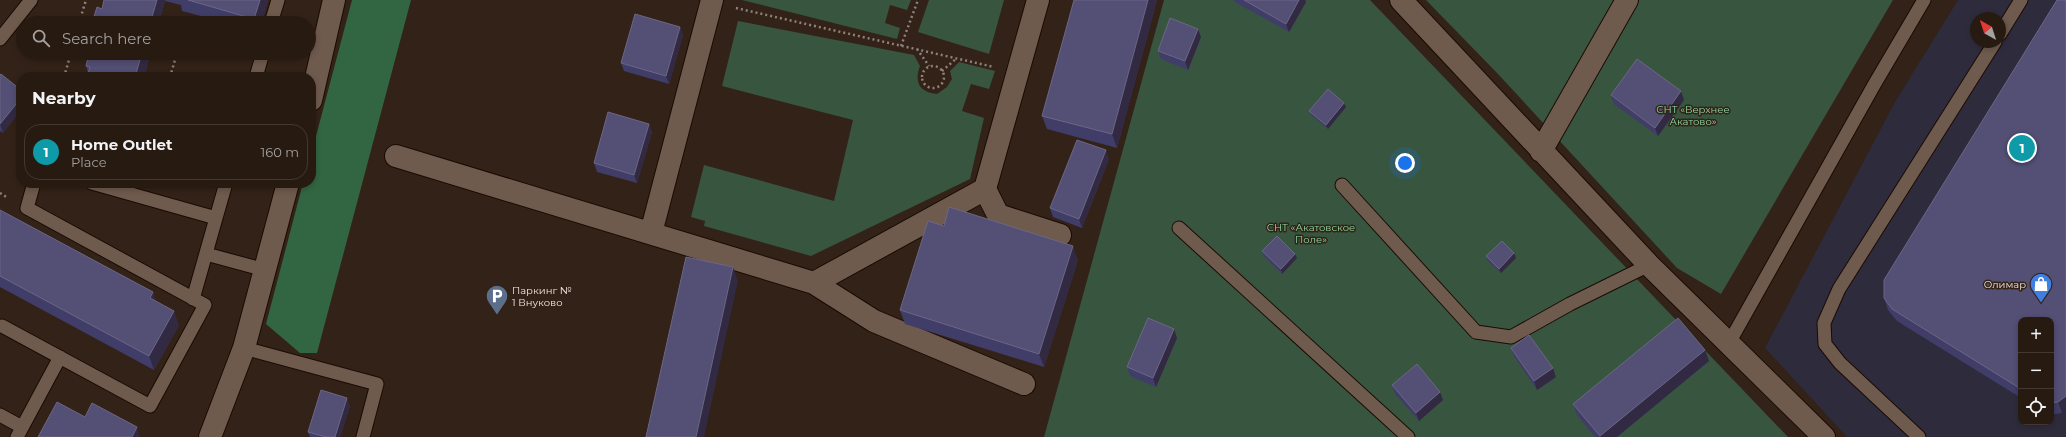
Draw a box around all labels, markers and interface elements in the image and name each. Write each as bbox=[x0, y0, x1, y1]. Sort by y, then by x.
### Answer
north arrow bbox=[1970, 12, 2006, 48]
search box bbox=[16, 16, 316, 60]
icon: search bbox=[30, 27, 52, 49]
text: Search here bbox=[62, 29, 151, 48]
text: Nearby bbox=[32, 88, 96, 108]
park label: СНТ «Верхнее Акатово» bbox=[1656, 103, 1730, 128]
pin: 1 bbox=[2009, 133, 2035, 163]
text: Home Outlet bbox=[71, 135, 172, 154]
text: 1 bbox=[43, 144, 49, 160]
text: 160 m bbox=[261, 144, 299, 160]
your location bbox=[1395, 153, 1415, 173]
text: Place bbox=[71, 154, 107, 170]
park label: СНТ «Акатовское Поле» bbox=[1267, 221, 1355, 246]
shop icon: Олимар bbox=[2028, 271, 2054, 304]
place label: Олимар bbox=[1984, 278, 2026, 291]
parking icon: Паркинг № 1 Внуково bbox=[484, 283, 510, 316]
place label: Паркинг № 1 Внуково bbox=[512, 284, 572, 309]
map controls bbox=[2018, 317, 2054, 425]
button: + bbox=[2018, 317, 2054, 353]
button: − bbox=[2018, 353, 2054, 389]
button: locate bbox=[2018, 389, 2054, 425]

